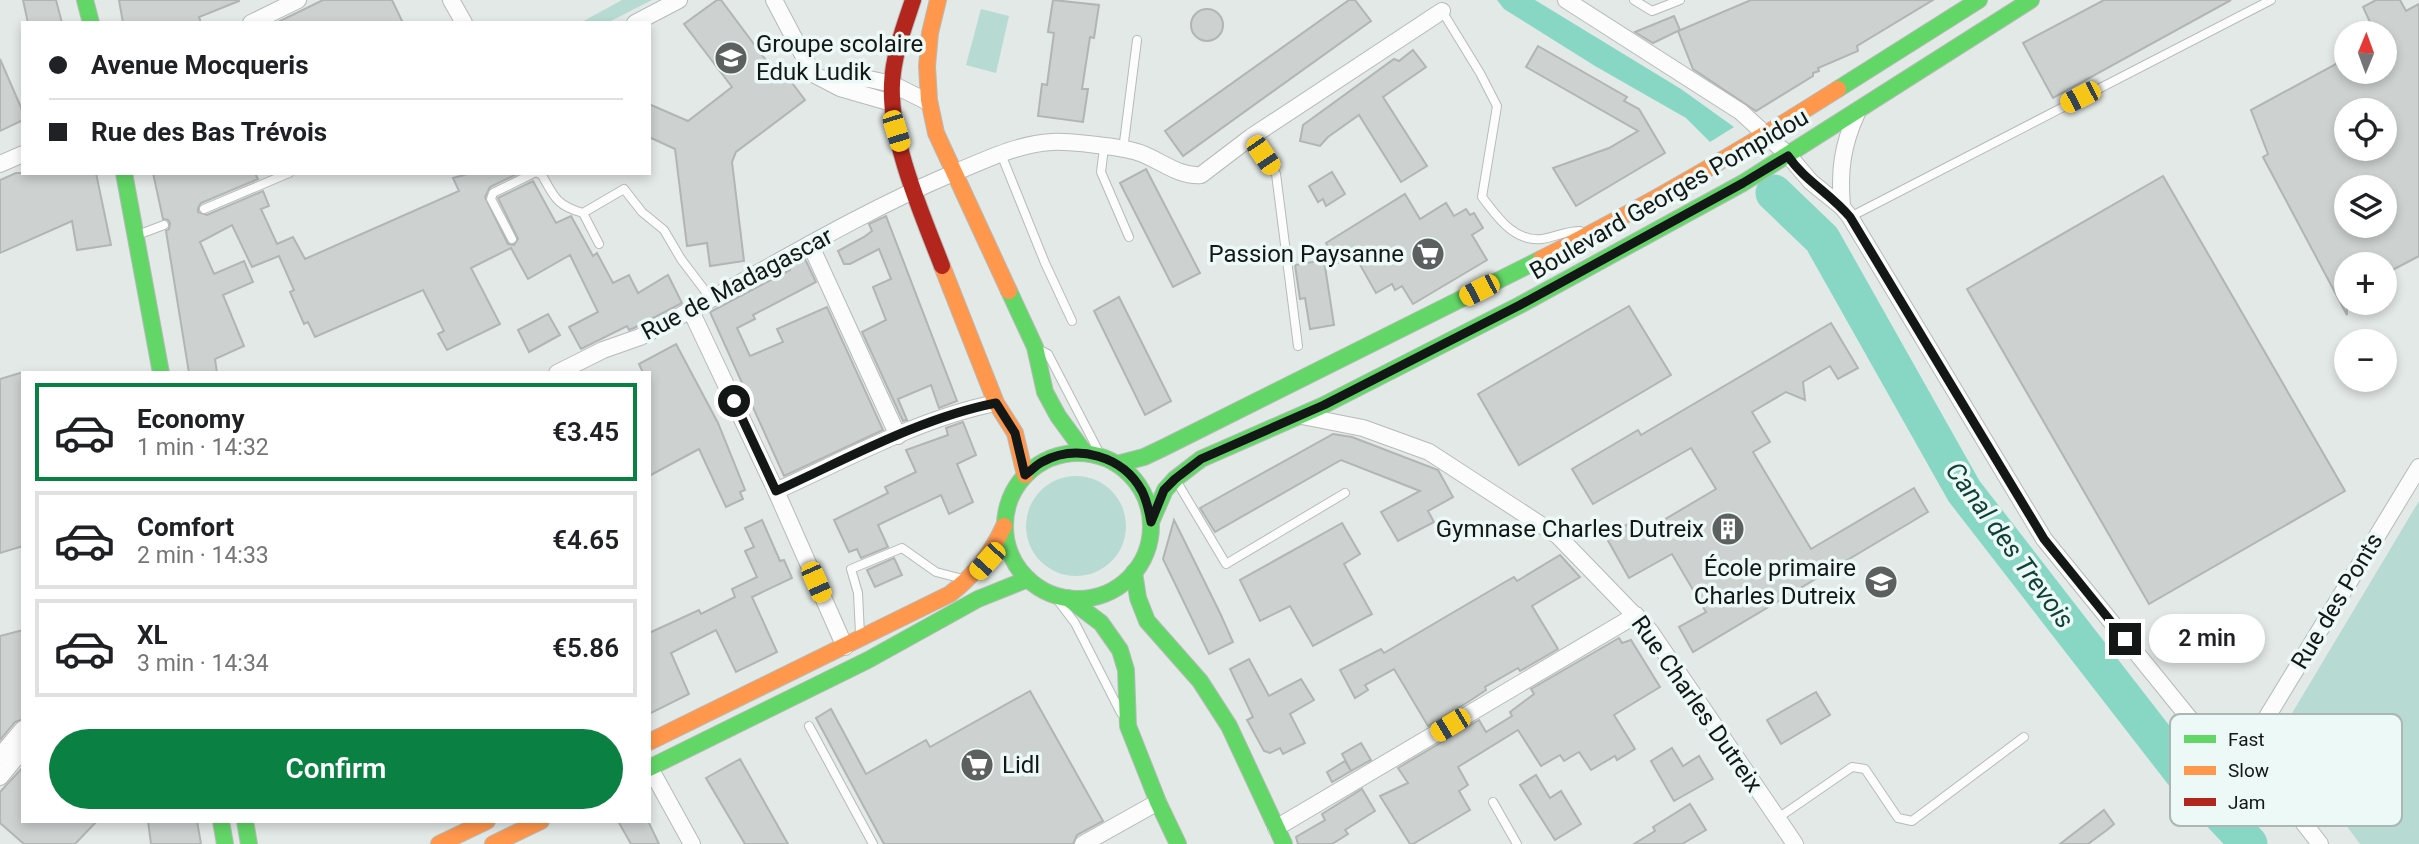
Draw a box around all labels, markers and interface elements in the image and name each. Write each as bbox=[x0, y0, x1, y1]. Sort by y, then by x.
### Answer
north arrow bbox=[2334, 21, 2398, 84]
map controls bbox=[2334, 21, 2397, 392]
place label: Groupe scolaire Eduk Ludik bbox=[756, 30, 923, 86]
school or university icon: Groupe scolaire Eduk Ludik bbox=[712, 39, 750, 77]
text: Avenue Mocqueris bbox=[91, 50, 309, 80]
car bbox=[2057, 78, 2104, 116]
button: locate bbox=[2334, 98, 2397, 161]
street label: Boulevard Georges Pompidou bbox=[1525, 103, 1813, 285]
car bbox=[880, 108, 913, 154]
text: Rue des Bas Trévois bbox=[91, 117, 327, 147]
car bbox=[1243, 132, 1284, 178]
button: layers bbox=[2334, 175, 2397, 238]
street label: Rue de Madagascar bbox=[637, 222, 837, 346]
supermarket icon: Passion Paysanne bbox=[1409, 235, 1447, 273]
place label: Passion Paysanne bbox=[1209, 240, 1404, 268]
button: + bbox=[2334, 252, 2397, 315]
car bbox=[1456, 271, 1503, 309]
button: − bbox=[2334, 329, 2397, 392]
route start bbox=[718, 385, 750, 417]
icon: car bbox=[53, 401, 116, 464]
text: Economy bbox=[137, 404, 244, 434]
text: €3.45 bbox=[552, 417, 619, 447]
text: 1 min · 14:32 bbox=[137, 434, 269, 461]
water label: Canal des Trevois bbox=[1940, 456, 2080, 634]
icon: car bbox=[53, 509, 116, 572]
building icon: Gymnase Charles Dutreix bbox=[1709, 510, 1747, 548]
text: Comfort bbox=[137, 512, 234, 542]
place label: Gymnase Charles Dutreix bbox=[1436, 515, 1704, 543]
text: €4.65 bbox=[552, 525, 619, 555]
street label: Rue des Ponts bbox=[2285, 528, 2389, 674]
car bbox=[966, 538, 1009, 584]
text: 2 min · 14:33 bbox=[137, 542, 269, 569]
place label: École primaire Charles Dutreix bbox=[1694, 554, 1856, 610]
car bbox=[798, 559, 835, 605]
school or university icon: École primaire Charles Dutreix bbox=[1862, 563, 1900, 601]
street label: Rue Charles Dutreix bbox=[1626, 610, 1768, 798]
callout: 2 min bbox=[2150, 614, 2265, 664]
icon: car bbox=[53, 617, 116, 680]
text: XL bbox=[137, 620, 168, 650]
route end bbox=[2109, 623, 2141, 655]
text: 2 min bbox=[2178, 625, 2236, 652]
text: €5.86 bbox=[552, 633, 619, 663]
text: 3 min · 14:34 bbox=[137, 650, 269, 677]
car bbox=[1427, 705, 1474, 745]
legend bbox=[2170, 714, 2402, 826]
text: Fast bbox=[2228, 728, 2265, 751]
button: Confirm bbox=[49, 729, 623, 809]
supermarket icon: Lidl bbox=[958, 746, 996, 784]
place label: Lidl bbox=[1002, 751, 1040, 779]
text: Slow bbox=[2228, 759, 2269, 782]
text: Jam bbox=[2228, 791, 2265, 814]

